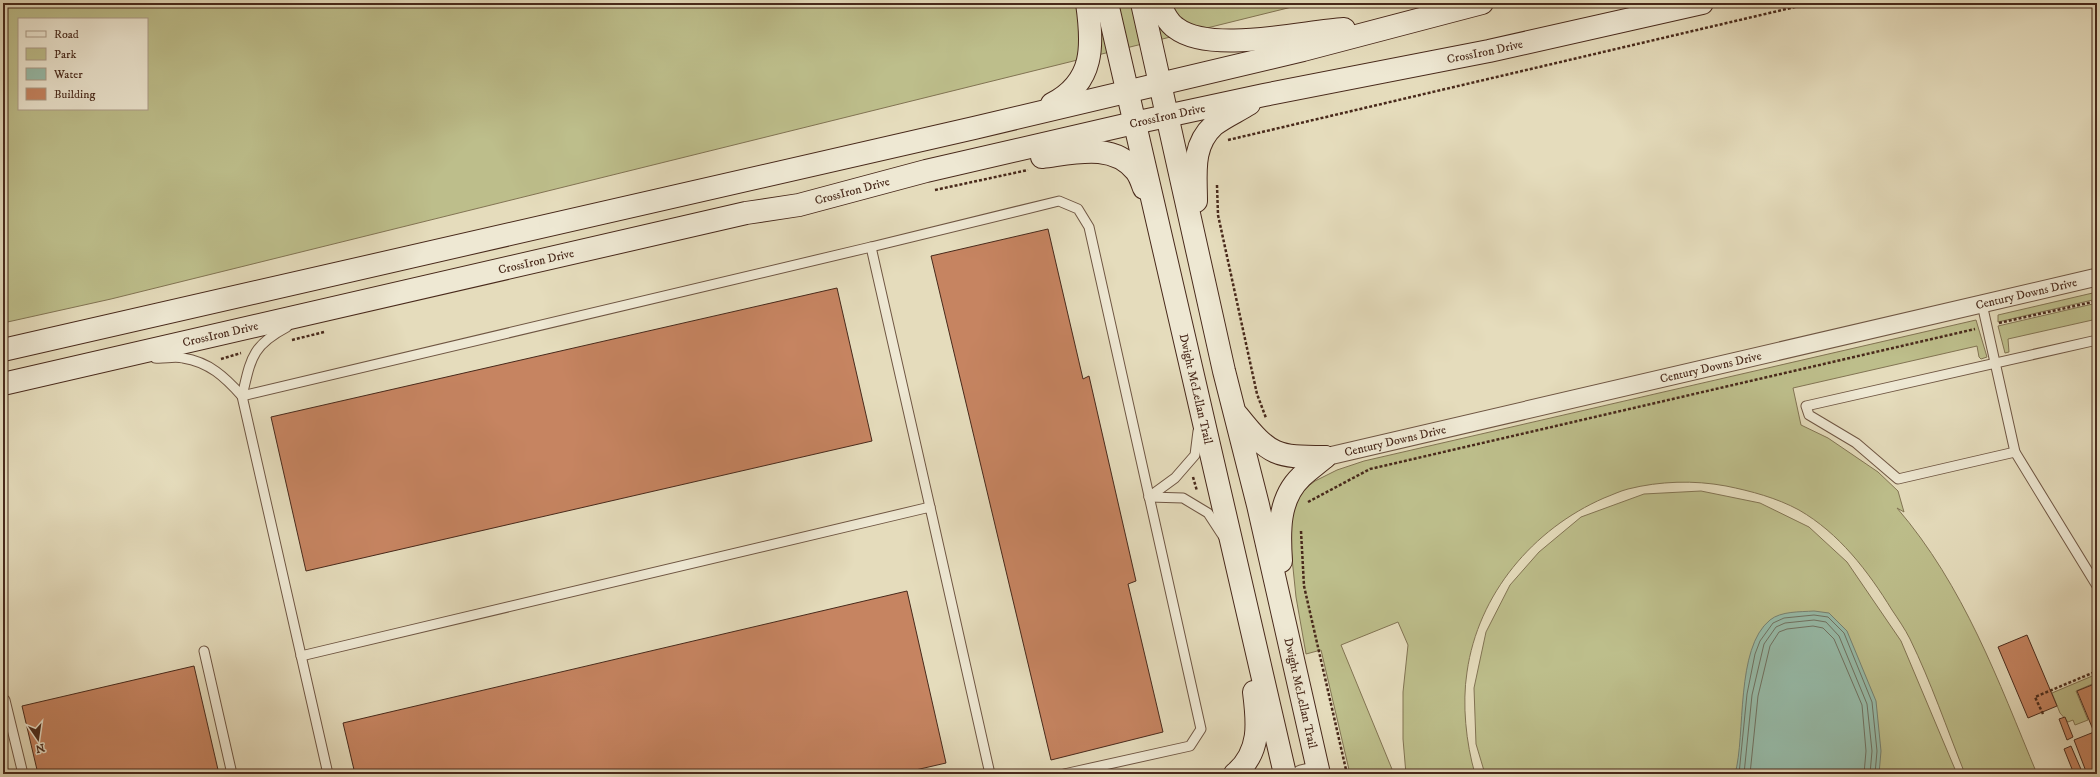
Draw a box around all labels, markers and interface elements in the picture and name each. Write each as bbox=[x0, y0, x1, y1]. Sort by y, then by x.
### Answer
legend bbox=[18, 18, 148, 110]
text: Road bbox=[54, 27, 79, 42]
street label: CrossIron Drive bbox=[1446, 36, 1524, 67]
text: Park bbox=[54, 47, 76, 62]
text: Water bbox=[53, 67, 83, 82]
text: Building bbox=[54, 87, 95, 102]
street label: CrossIron Drive bbox=[1128, 100, 1207, 131]
street label: CrossIron Drive bbox=[813, 174, 891, 208]
street label: CrossIron Drive bbox=[497, 245, 575, 277]
street label: Century Downs Drive bbox=[1974, 274, 2078, 313]
street label: CrossIron Drive bbox=[181, 318, 260, 350]
street label: Dwight McLellan Trail bbox=[1176, 332, 1216, 446]
street label: Century Downs Drive bbox=[1658, 348, 1763, 386]
street label: Century Downs Drive bbox=[1343, 422, 1447, 460]
street label: Dwight McLellan Trail bbox=[1281, 636, 1321, 750]
north arrow bbox=[18, 719, 58, 759]
text: N bbox=[34, 740, 46, 756]

